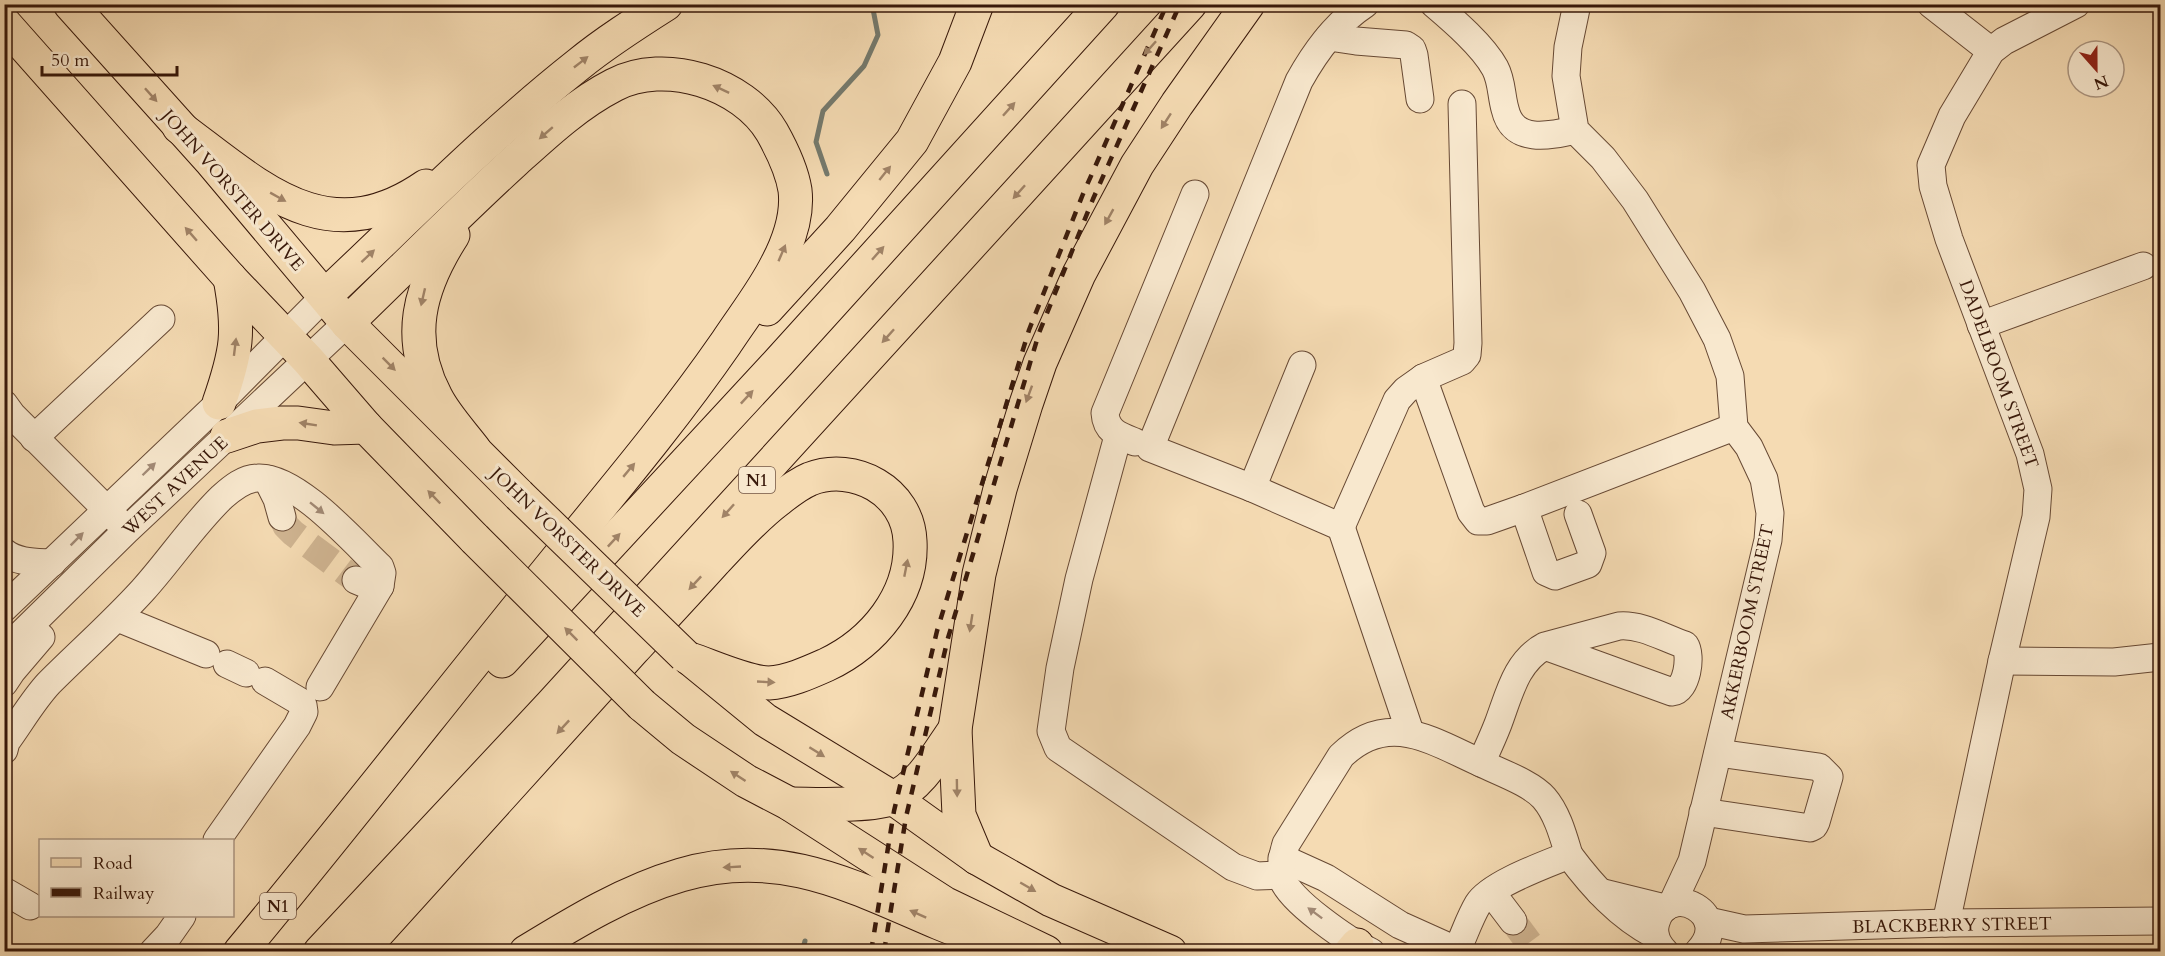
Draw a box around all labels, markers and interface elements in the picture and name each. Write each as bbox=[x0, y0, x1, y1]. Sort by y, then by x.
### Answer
scale bar bbox=[42, 39, 177, 77]
north arrow bbox=[2066, 39, 2126, 99]
one-way arrow bbox=[1144, 40, 1157, 55]
text: 50 m bbox=[51, 48, 90, 73]
one-way arrow bbox=[573, 57, 588, 69]
text: N bbox=[2090, 69, 2111, 95]
one-way arrow bbox=[713, 84, 730, 93]
one-way arrow bbox=[144, 87, 157, 102]
one-way arrow bbox=[1002, 101, 1016, 116]
street label: JOHN VORSTER DRIVE bbox=[154, 102, 310, 276]
one-way arrow bbox=[1160, 113, 1171, 129]
one-way arrow bbox=[539, 126, 554, 139]
one-way arrow bbox=[879, 165, 892, 181]
one-way arrow bbox=[1013, 184, 1026, 199]
one-way arrow bbox=[270, 192, 287, 202]
one-way arrow bbox=[1104, 208, 1114, 225]
one-way arrow bbox=[185, 227, 198, 242]
one-way arrow bbox=[777, 243, 787, 261]
one-way arrow bbox=[871, 246, 884, 261]
one-way arrow bbox=[360, 249, 375, 263]
street label: DADELBOOM STREET bbox=[1953, 276, 2044, 472]
one-way arrow bbox=[418, 287, 428, 306]
one-way arrow bbox=[882, 328, 895, 343]
one-way arrow bbox=[231, 337, 240, 356]
one-way arrow bbox=[381, 357, 395, 371]
one-way arrow bbox=[1024, 385, 1034, 403]
one-way arrow bbox=[739, 390, 753, 404]
one-way arrow bbox=[298, 420, 317, 429]
street label: WEST AVENUE bbox=[116, 431, 234, 543]
street label: JOHN VORSTER DRIVE bbox=[483, 460, 651, 623]
one-way arrow bbox=[142, 462, 157, 476]
one-way arrow bbox=[623, 462, 636, 478]
road number: N1 bbox=[739, 467, 775, 493]
one-way arrow bbox=[427, 490, 441, 505]
one-way arrow bbox=[309, 501, 324, 513]
one-way arrow bbox=[722, 503, 735, 518]
street label: AKKERBOOM STREET bbox=[1715, 522, 1780, 722]
one-way arrow bbox=[70, 532, 84, 546]
one-way arrow bbox=[607, 533, 620, 548]
one-way arrow bbox=[902, 558, 911, 577]
one-way arrow bbox=[689, 575, 702, 590]
one-way arrow bbox=[967, 614, 976, 633]
one-way arrow bbox=[564, 628, 578, 642]
one-way arrow bbox=[756, 677, 775, 686]
one-way arrow bbox=[557, 719, 570, 734]
one-way arrow bbox=[809, 746, 825, 757]
one-way arrow bbox=[730, 771, 747, 782]
one-way arrow bbox=[953, 778, 962, 797]
legend bbox=[39, 839, 234, 917]
one-way arrow bbox=[858, 848, 874, 859]
text: Road bbox=[93, 851, 133, 876]
one-way arrow bbox=[722, 862, 741, 871]
text: Railway bbox=[93, 881, 155, 906]
one-way arrow bbox=[1020, 882, 1037, 892]
road number: N1 bbox=[260, 893, 296, 919]
one-way arrow bbox=[1308, 908, 1323, 920]
one-way arrow bbox=[910, 909, 927, 918]
street label: BLACKBERRY STREET bbox=[1852, 911, 2052, 940]

